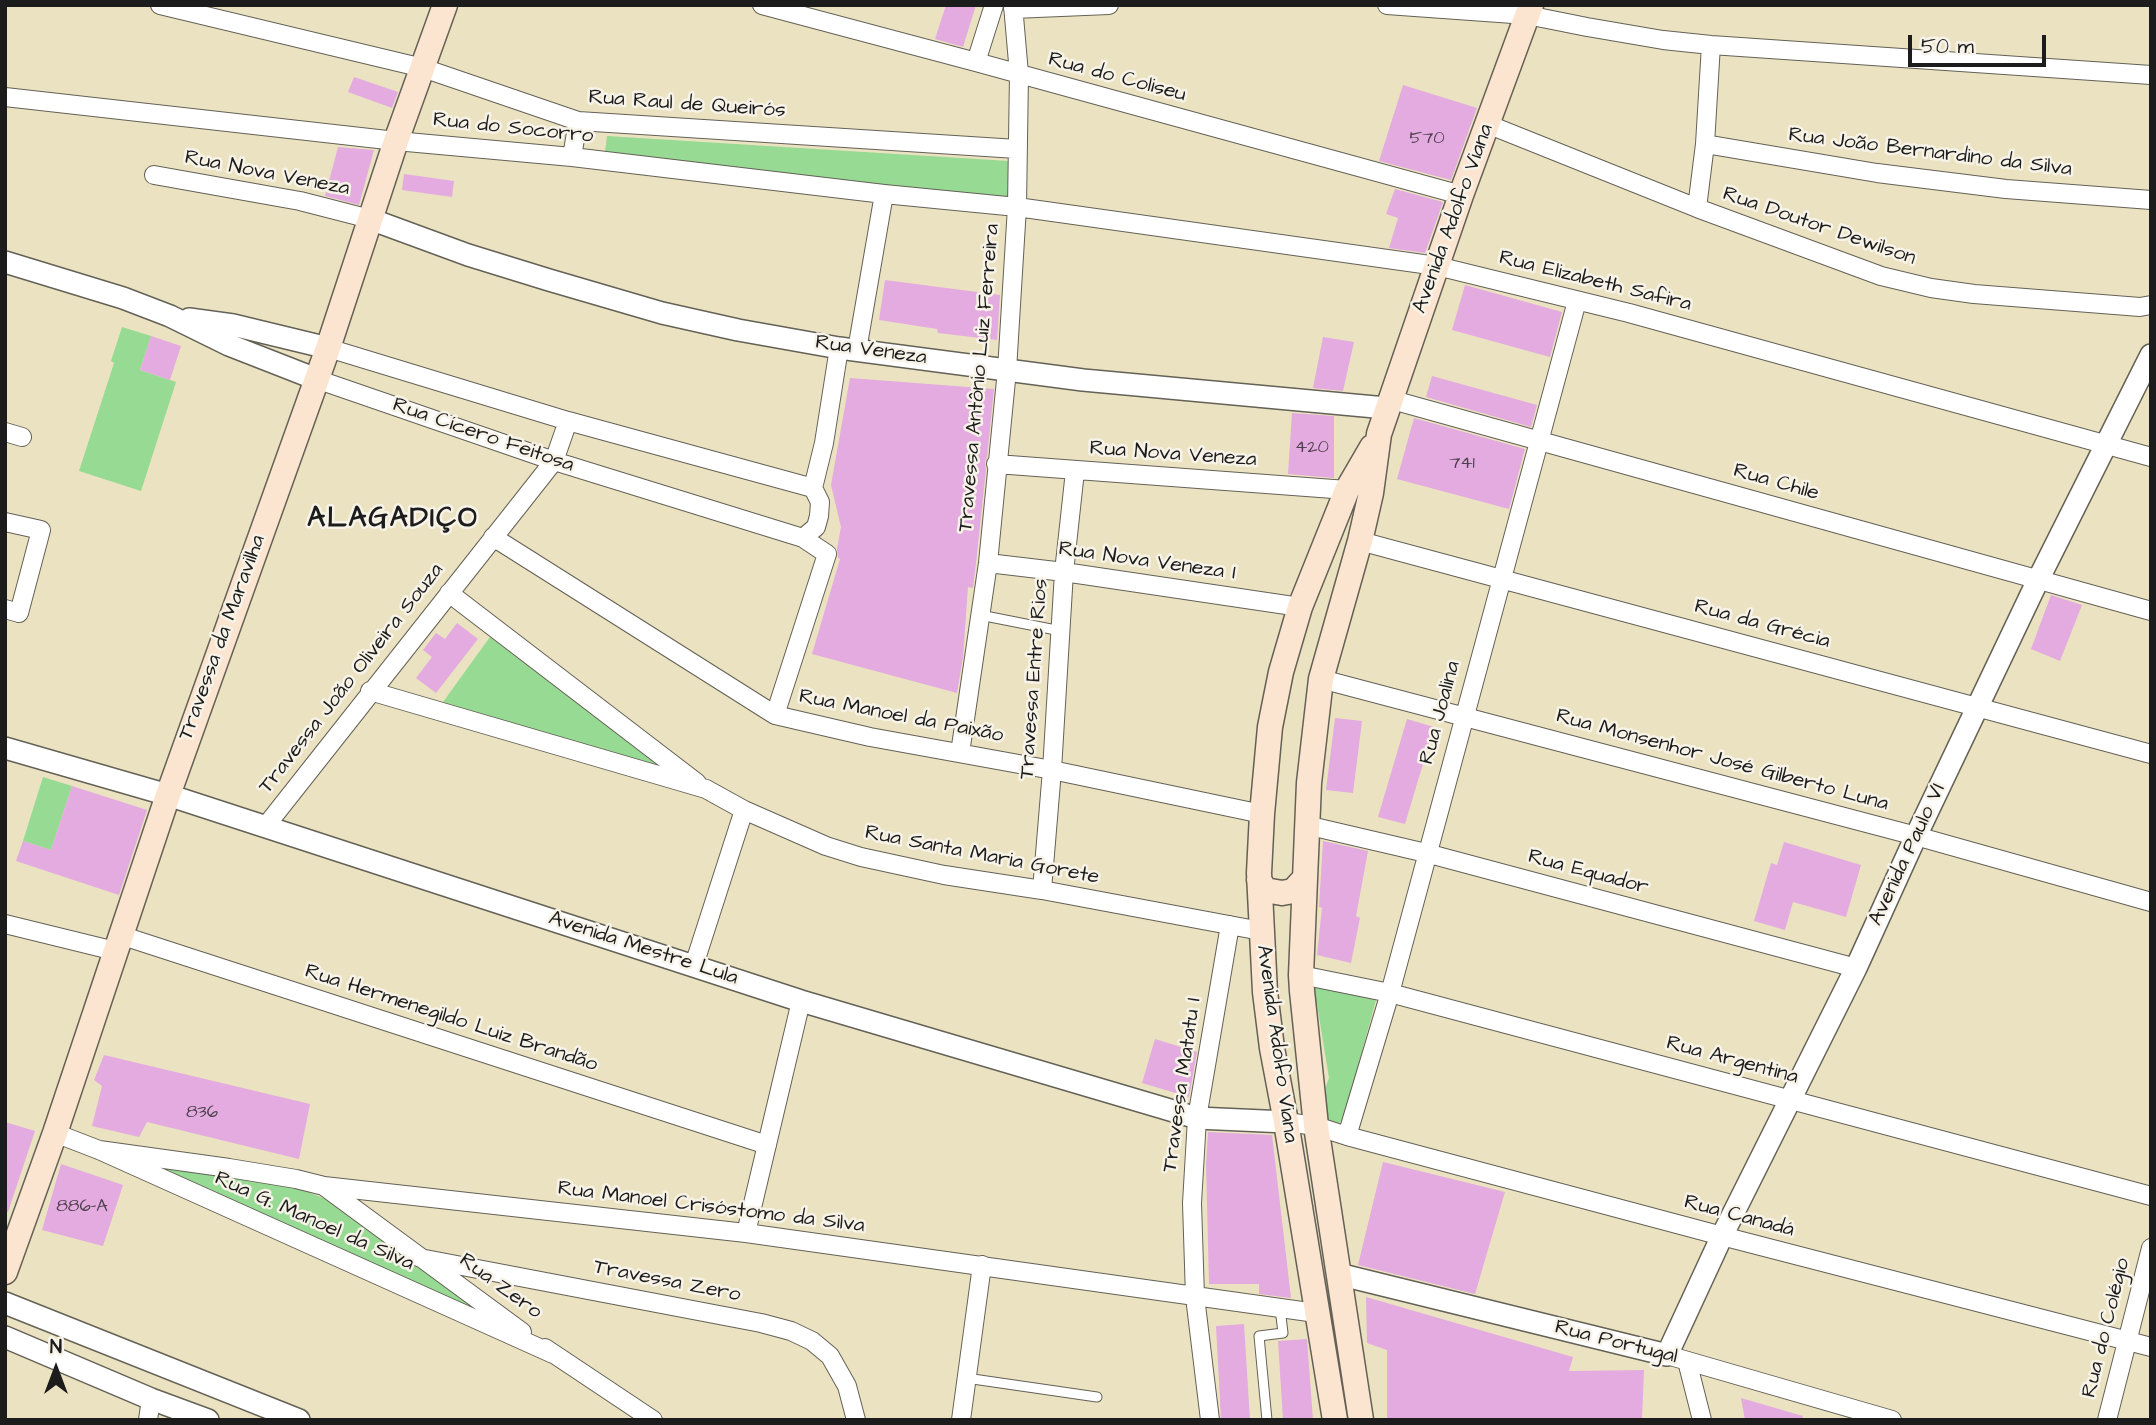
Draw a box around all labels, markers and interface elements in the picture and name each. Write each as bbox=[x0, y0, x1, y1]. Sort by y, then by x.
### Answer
scale bar bbox=[1911, 21, 2049, 65]
text: 50 m bbox=[1921, 32, 1974, 61]
street label: Rua do Coliseu bbox=[1045, 48, 1189, 108]
street label: Rua Raul de Queirós bbox=[588, 86, 786, 124]
street label: Rua do Socorro bbox=[432, 108, 594, 150]
street label: Avenida Adolfo Viana bbox=[1408, 121, 1500, 317]
street label: Rua João Bernardino da Silva bbox=[1787, 123, 2073, 183]
house number: 570 bbox=[1409, 128, 1445, 150]
street label: Rua Nova Veneza bbox=[183, 146, 351, 202]
street label: Rua Doutor Dewilson bbox=[1719, 182, 1919, 272]
street label: Travessa Antônio Luiz Ferreira bbox=[954, 223, 1006, 533]
street label: Rua Elizabeth Safira bbox=[1496, 246, 1694, 318]
street label: Rua Veneza bbox=[814, 331, 928, 371]
street label: Rua Cícero Feitosa bbox=[389, 393, 577, 479]
street label: Rua Nova Veneza bbox=[1089, 437, 1257, 473]
house number: 420 bbox=[1295, 437, 1329, 459]
house number: 741 bbox=[1449, 453, 1475, 475]
street label: Rua Chile bbox=[1730, 459, 1822, 507]
district label: ALAGADIÇO bbox=[308, 503, 478, 537]
street label: Travessa da Maravilha bbox=[174, 532, 272, 744]
street label: Rua Nova Veneza I bbox=[1057, 537, 1237, 587]
street label: Travessa João Oliveira Souza bbox=[254, 559, 450, 799]
street label: Travessa Entre Rios bbox=[1015, 578, 1055, 780]
street label: Rua da Grécia bbox=[1691, 595, 1833, 655]
street label: Rua Joalina bbox=[1415, 659, 1467, 767]
street label: Rua Manoel da Paixão bbox=[797, 685, 1005, 749]
street label: Rua Monsenhor José Gilberto Luna bbox=[1553, 704, 1891, 818]
street label: Avenida Paulo VI bbox=[1864, 780, 1952, 930]
street label: Rua Santa Maria Gorete bbox=[863, 821, 1101, 891]
street label: Rua Equador bbox=[1525, 845, 1651, 901]
street label: Avenida Mestre Lula bbox=[545, 906, 741, 992]
street label: Avenida Adolfo Viana bbox=[1250, 943, 1302, 1145]
street label: Rua Hermenegildo Luiz Brandão bbox=[301, 960, 601, 1078]
street label: Travessa Matatu I bbox=[1158, 996, 1208, 1174]
street label: Rua Argentina bbox=[1663, 1031, 1801, 1091]
house number: 836 bbox=[186, 1102, 218, 1124]
street label: Rua G. Manoel da Silva bbox=[210, 1167, 418, 1277]
street label: Rua Manoel Crisóstomo da Silva bbox=[556, 1177, 866, 1239]
street label: Rua Canadá bbox=[1681, 1190, 1797, 1244]
house number: 886-A bbox=[56, 1196, 108, 1218]
street label: Rua Zero bbox=[454, 1249, 546, 1325]
street label: Travessa Zero bbox=[591, 1255, 743, 1309]
street label: Rua do Colégio bbox=[2077, 1256, 2137, 1400]
street label: Rua Portugal bbox=[1552, 1316, 1680, 1370]
north arrow bbox=[21, 1334, 91, 1404]
text: N bbox=[50, 1334, 62, 1361]

